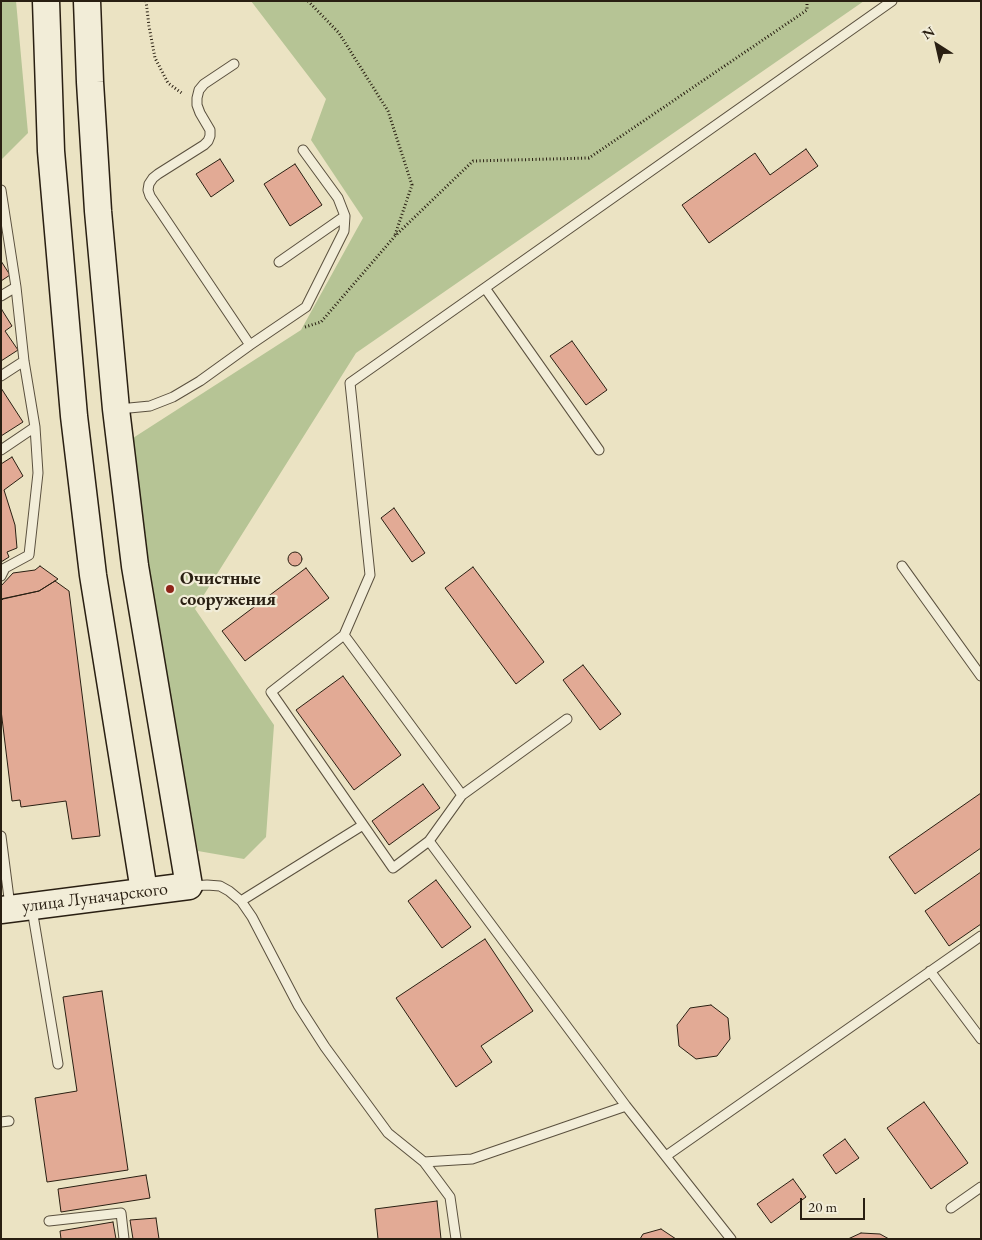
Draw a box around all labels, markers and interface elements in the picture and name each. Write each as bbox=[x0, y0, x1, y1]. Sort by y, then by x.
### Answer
north arrow bbox=[912, 20, 962, 70]
text: N bbox=[919, 22, 938, 43]
place label: Очистные сооружения bbox=[180, 568, 276, 610]
marker: Очистные сооружения bbox=[164, 583, 176, 595]
street label: улица Луначарского bbox=[21, 878, 169, 918]
scale bar bbox=[802, 1188, 867, 1220]
text: 20 m bbox=[808, 1197, 837, 1216]

